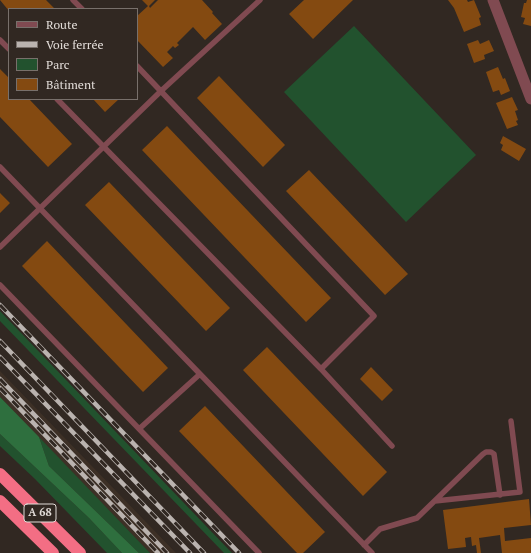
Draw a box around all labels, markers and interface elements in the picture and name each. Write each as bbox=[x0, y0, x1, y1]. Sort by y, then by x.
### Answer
legend bbox=[8, 8, 138, 100]
text: Route bbox=[46, 17, 77, 32]
text: Voie ferrée bbox=[46, 37, 104, 52]
text: Parc bbox=[46, 57, 69, 72]
text: Bâtiment bbox=[46, 77, 95, 92]
road number: A 68 bbox=[24, 504, 56, 522]

